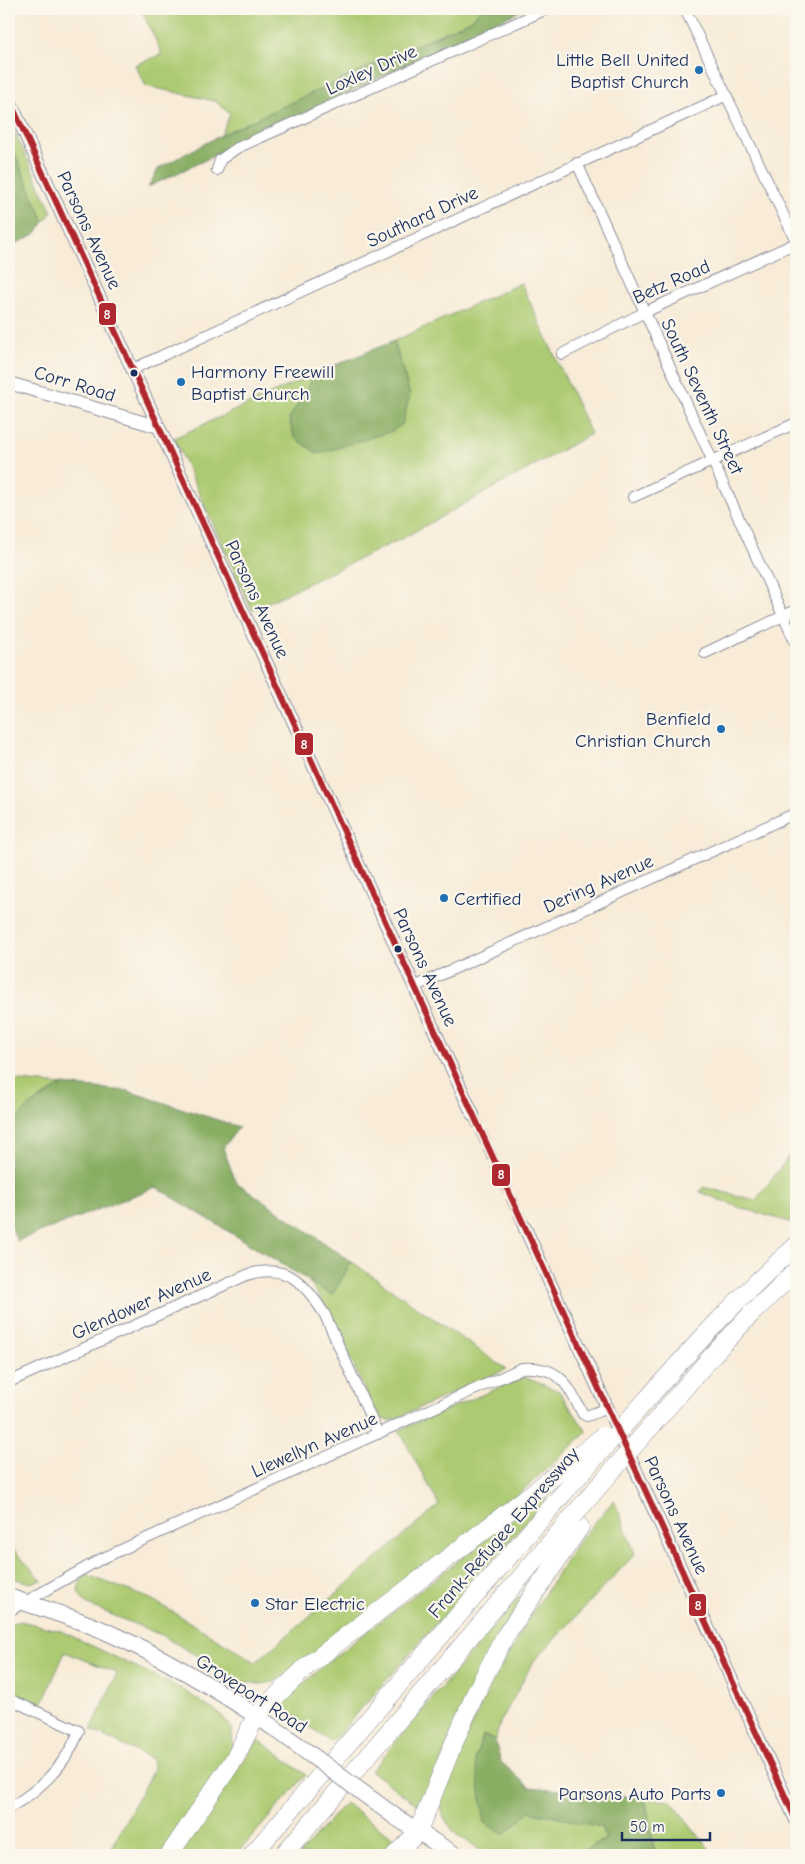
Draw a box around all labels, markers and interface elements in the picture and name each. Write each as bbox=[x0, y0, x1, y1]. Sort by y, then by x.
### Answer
street label: Loxley Drive bbox=[323, 40, 420, 100]
place label: Little Bell United Baptist Church bbox=[556, 49, 689, 93]
marker: Little Bell United Baptist Church bbox=[693, 64, 705, 76]
street label: Parsons Avenue bbox=[52, 168, 126, 293]
street label: Southard Drive bbox=[363, 182, 481, 252]
street label: Betz Road bbox=[629, 255, 714, 309]
line badge: 8 bbox=[98, 302, 117, 326]
text: 8 bbox=[103, 306, 111, 323]
street label: South Seventh Street bbox=[656, 315, 748, 478]
street label: Corr Road bbox=[31, 361, 118, 407]
place label: Harmony Freewill Baptist Church bbox=[191, 361, 334, 405]
unlabelled marker bbox=[129, 368, 139, 378]
marker: Harmony Freewill Baptist Church bbox=[175, 376, 187, 388]
street label: Parsons Avenue bbox=[220, 537, 294, 662]
place label: Benfield Christian Church bbox=[575, 708, 711, 752]
marker: Benfield Christian Church bbox=[715, 723, 727, 735]
line badge: 8 bbox=[294, 732, 314, 756]
text: 8 bbox=[300, 736, 308, 753]
street label: Dering Avenue bbox=[540, 850, 657, 918]
place label: Certified bbox=[454, 888, 522, 910]
marker: Certified bbox=[438, 892, 450, 904]
street label: Parsons Avenue bbox=[388, 905, 462, 1030]
unlabelled marker bbox=[393, 944, 403, 954]
line badge: 8 bbox=[491, 1163, 511, 1187]
text: 8 bbox=[497, 1166, 505, 1183]
street label: Glendower Avenue bbox=[68, 1263, 214, 1344]
street label: Llewellyn Avenue bbox=[248, 1407, 381, 1482]
street label: Frank-Refugee Expressway bbox=[424, 1443, 584, 1622]
street label: Parsons Avenue bbox=[639, 1453, 713, 1578]
place label: Star Electric bbox=[265, 1593, 365, 1615]
line badge: 8 bbox=[688, 1593, 707, 1617]
marker: Star Electric bbox=[249, 1597, 261, 1609]
text: 8 bbox=[694, 1597, 702, 1614]
street label: Groveport Road bbox=[192, 1650, 311, 1738]
place label: Parsons Auto Parts bbox=[559, 1783, 711, 1805]
marker: Parsons Auto Parts bbox=[715, 1787, 727, 1799]
scale bar bbox=[622, 1809, 710, 1841]
text: 50 m bbox=[630, 1818, 665, 1836]

